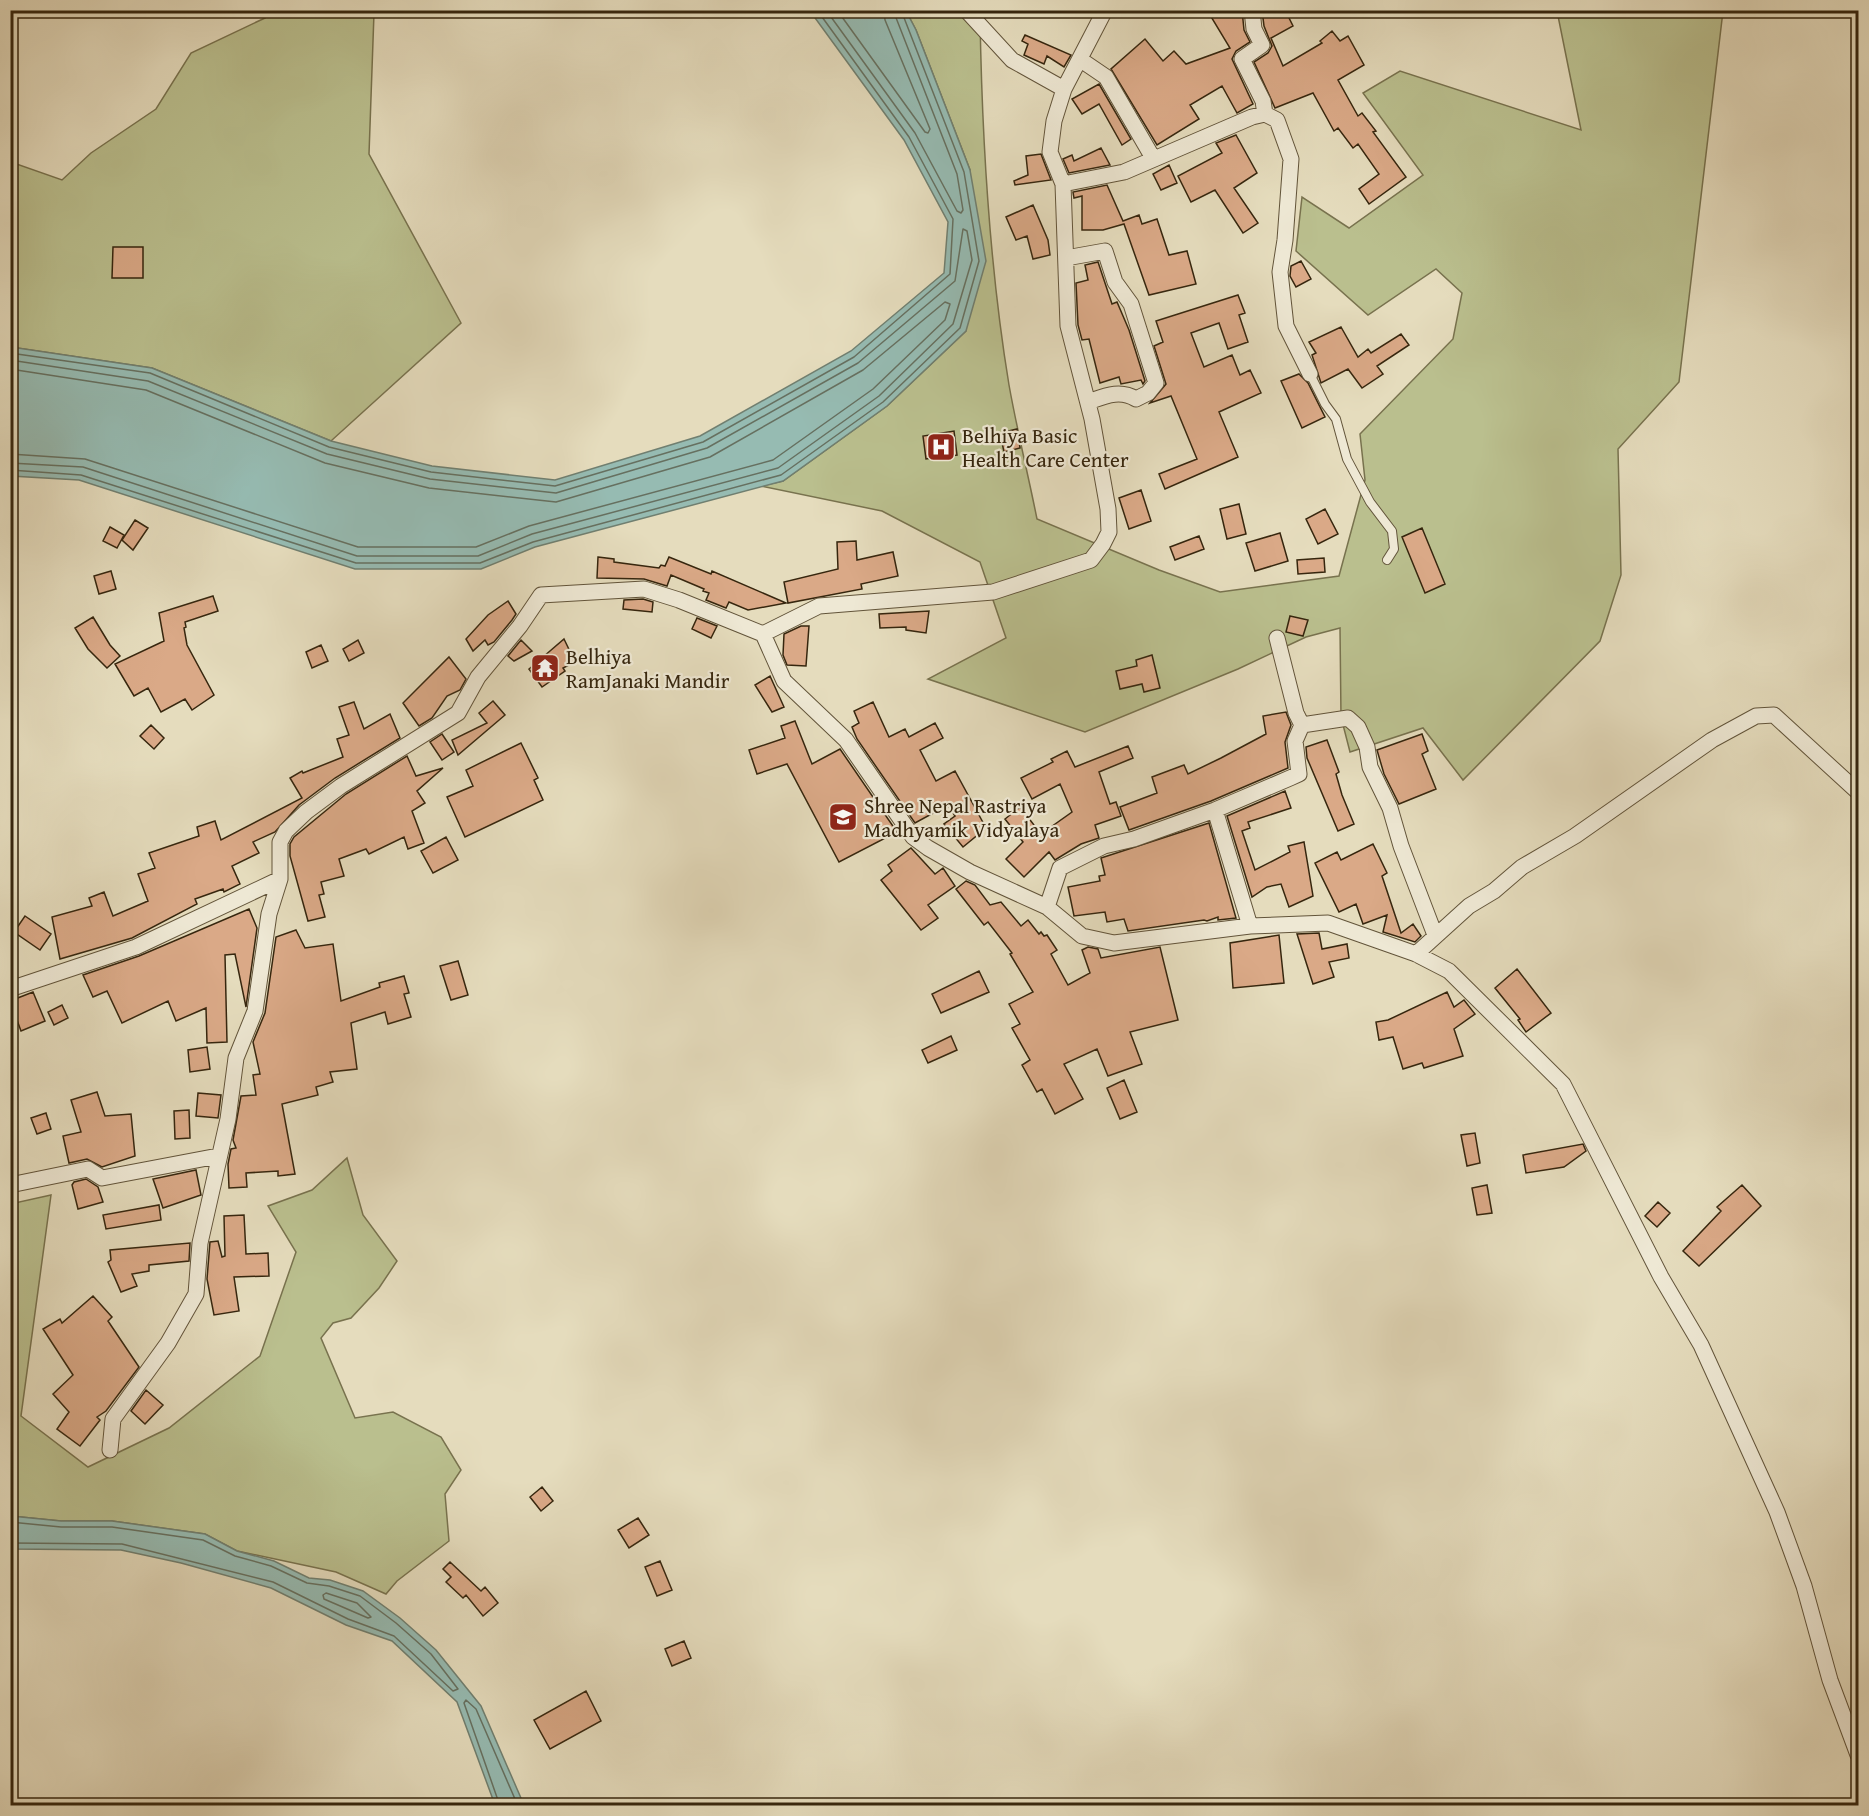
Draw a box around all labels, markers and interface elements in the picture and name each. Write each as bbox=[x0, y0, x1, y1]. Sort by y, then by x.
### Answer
place label: Belhiya Basic Health Care Center bbox=[962, 420, 1129, 475]
hospital icon: Belhiya Basic Health Care Center bbox=[925, 431, 957, 463]
place label: Belhiya RamJanaki Mandir bbox=[566, 641, 730, 696]
temple icon: Belhiya RamJanaki Mandir bbox=[529, 652, 561, 684]
place label: Shree Nepal Rastriya Madhyamik Vidyalaya bbox=[864, 790, 1059, 845]
school or university icon: Shree Nepal Rastriya Madhyamik Vidyalaya bbox=[827, 801, 859, 833]

